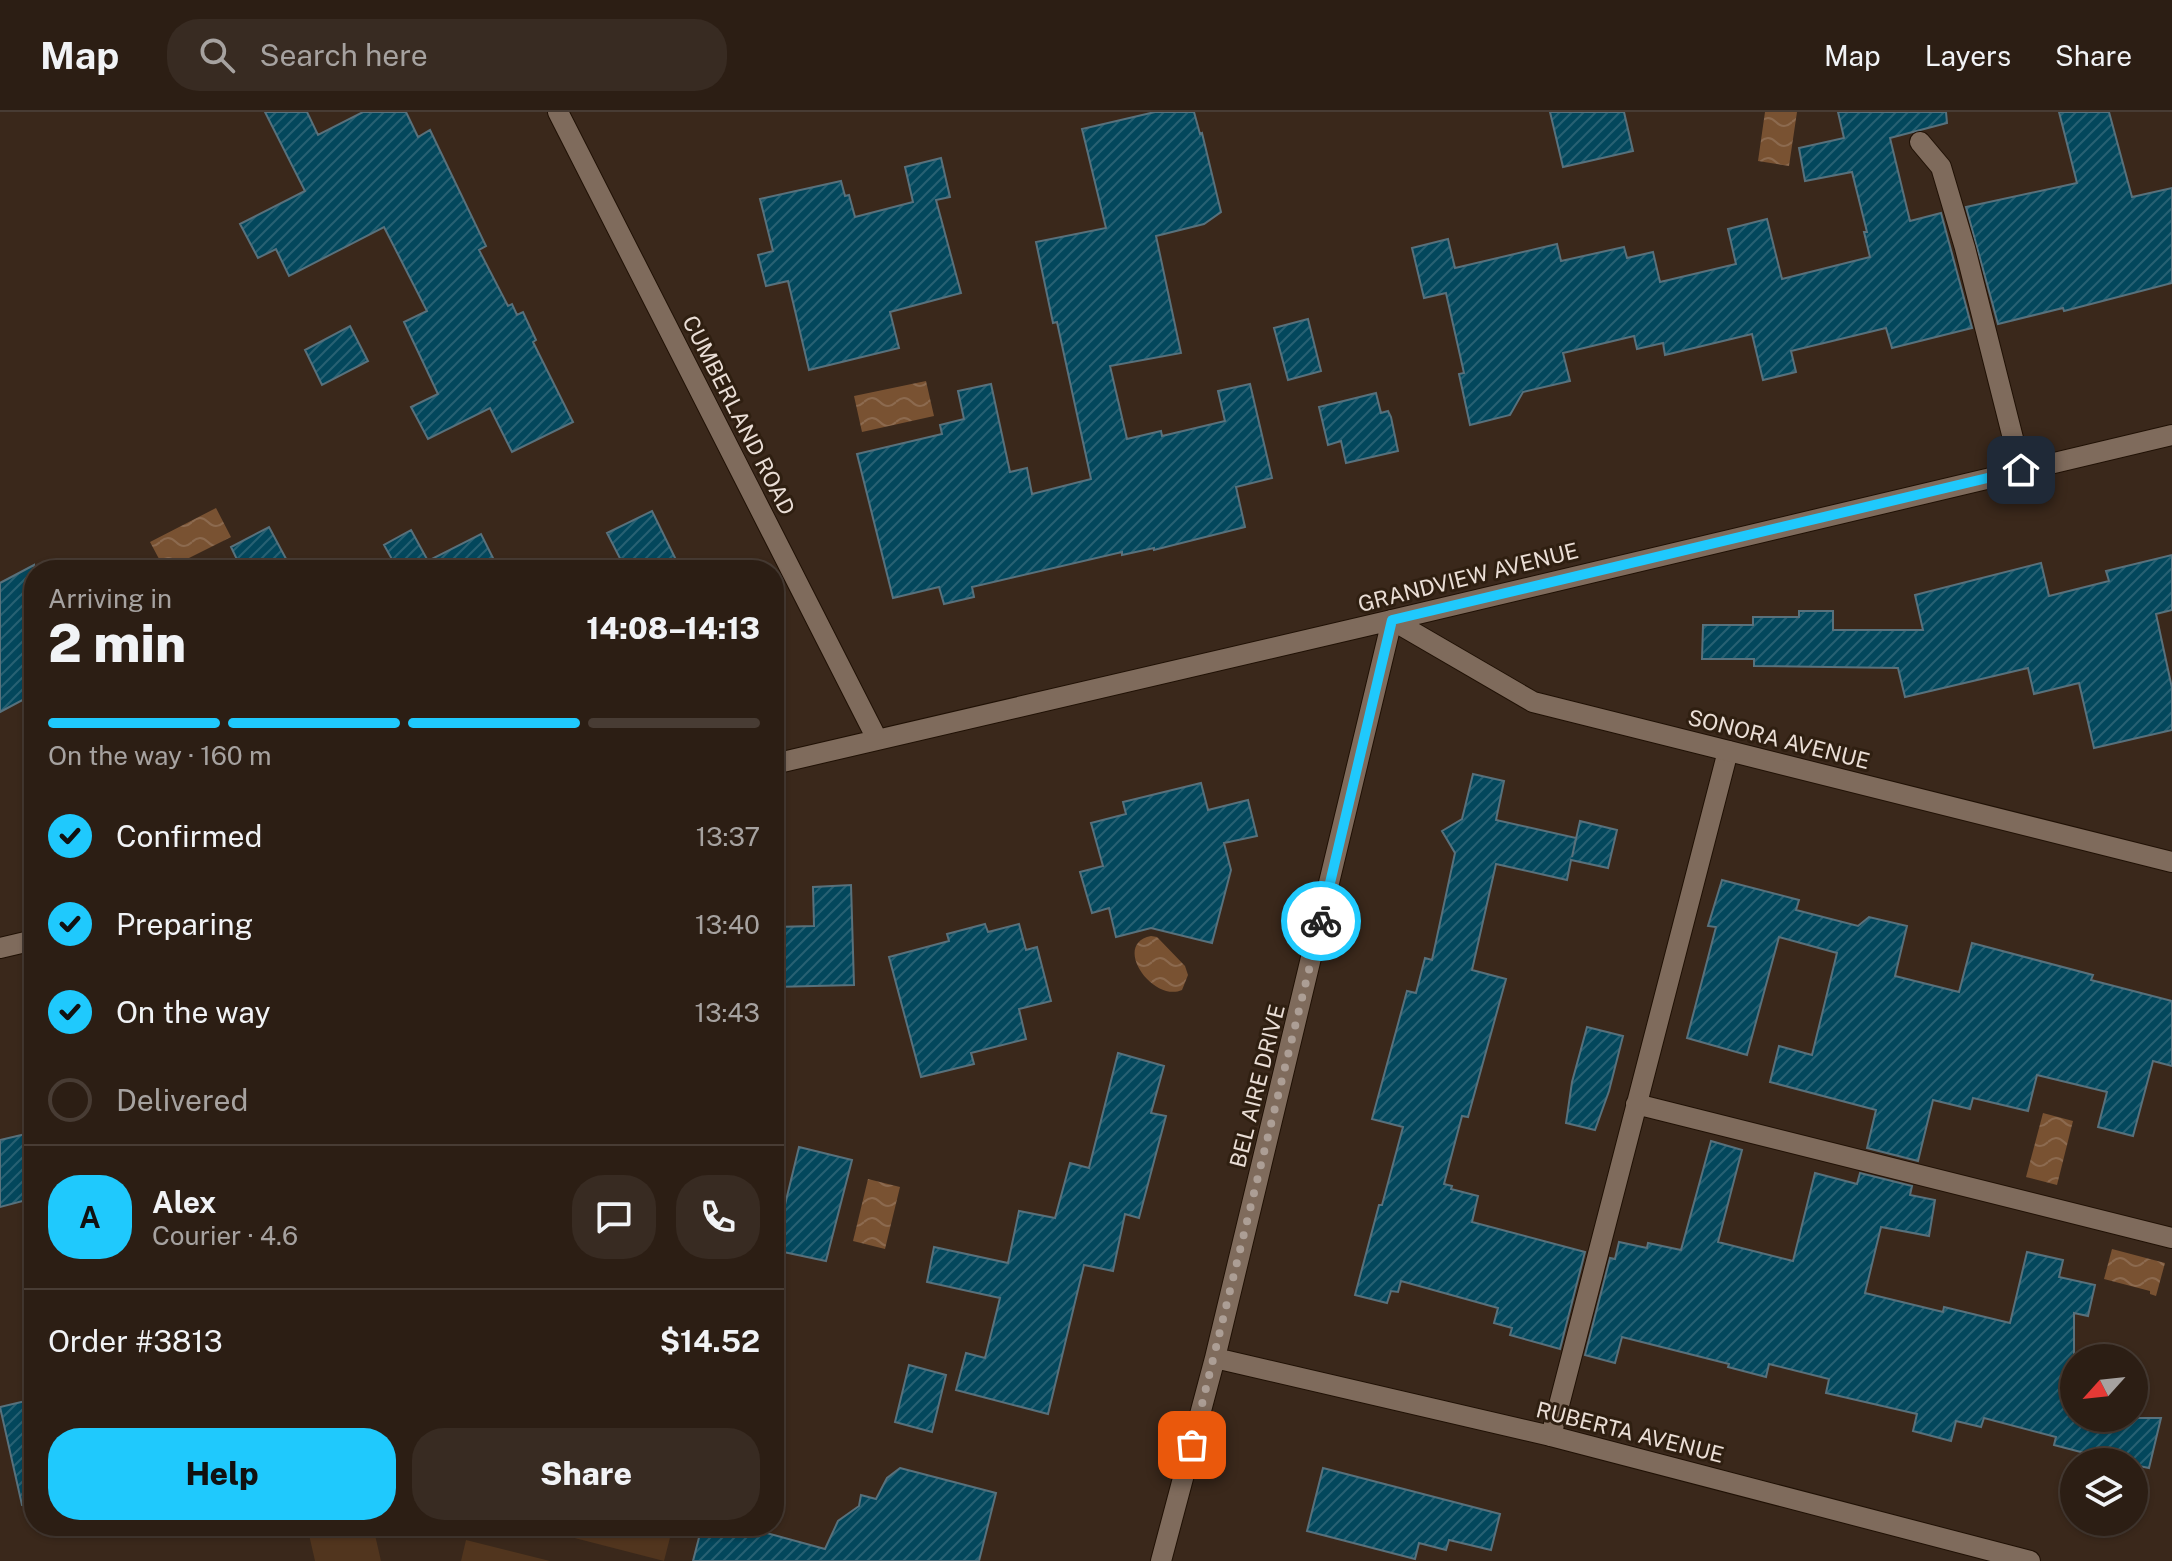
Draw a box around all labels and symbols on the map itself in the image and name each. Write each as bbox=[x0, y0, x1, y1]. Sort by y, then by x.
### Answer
street label: CUMBERLAND ROAD bbox=[677, 311, 801, 519]
pin bbox=[1987, 436, 2055, 504]
street label: GRANDVIEW AVENUE bbox=[1355, 537, 1581, 617]
street label: SONORA AVENUE bbox=[1685, 704, 1873, 774]
courier bbox=[1281, 881, 1361, 961]
street label: BEL AIRE DRIVE bbox=[1224, 1002, 1290, 1170]
north arrow bbox=[2060, 1344, 2148, 1432]
street label: RUBERTA AVENUE bbox=[1533, 1396, 1727, 1468]
pin bbox=[1158, 1411, 1226, 1479]

